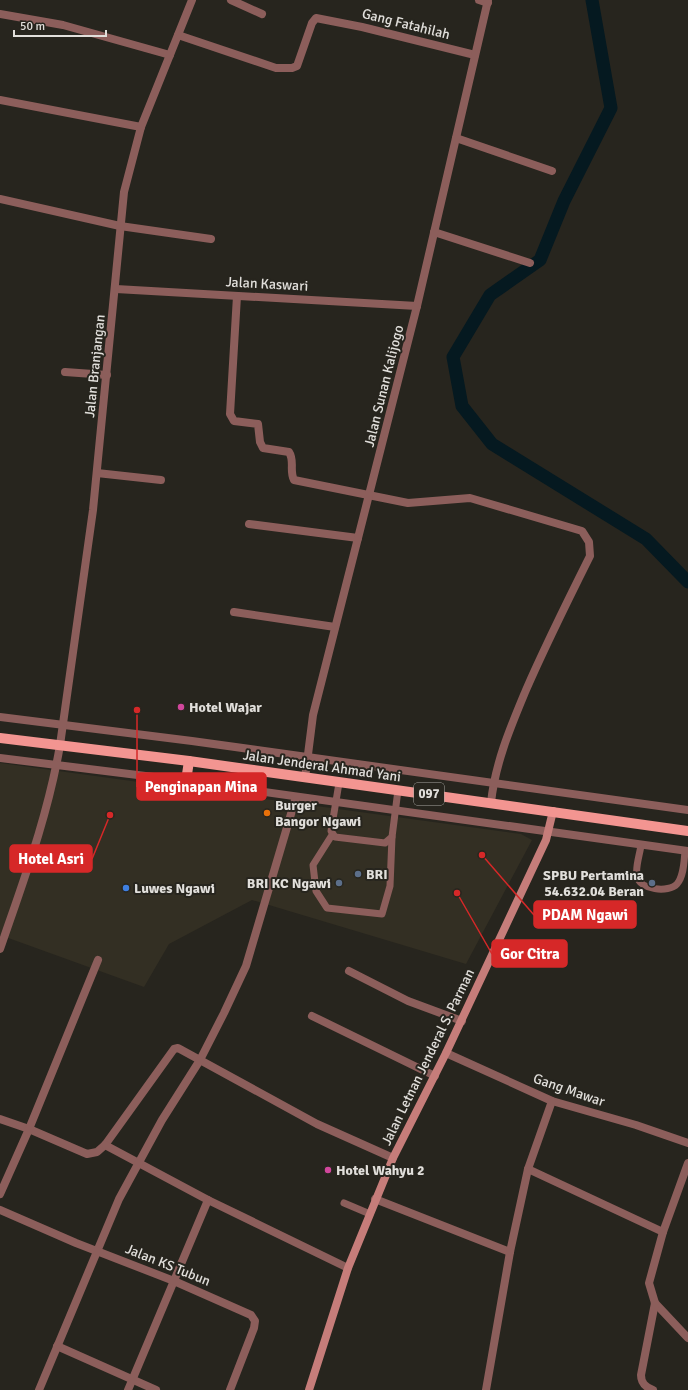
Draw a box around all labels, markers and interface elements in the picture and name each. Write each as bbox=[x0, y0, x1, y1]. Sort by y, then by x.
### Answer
street label: Gang Fatahilah bbox=[360, 5, 452, 43]
scale bar bbox=[14, 12, 106, 38]
text: 50 m bbox=[20, 19, 45, 34]
street label: Jalan Kaswari bbox=[225, 273, 309, 295]
street label: Jalan Branjangan bbox=[81, 314, 109, 418]
street label: Jalan Sunan Kalijogo bbox=[361, 323, 407, 449]
place label: Hotel Wajar bbox=[189, 699, 262, 716]
marker: Hotel Wajar bbox=[176, 702, 186, 712]
street label: Jalan Jenderal Ahmad Yani bbox=[242, 746, 402, 786]
callout: Penginapan Mina bbox=[137, 773, 266, 800]
text: Penginapan Mina bbox=[145, 778, 258, 796]
road number: 097 bbox=[414, 783, 444, 805]
place label: Burger Bangor Ngawi bbox=[275, 797, 361, 830]
marker: Burger Bangor Ngawi bbox=[262, 808, 272, 818]
callout: Hotel Asri bbox=[10, 845, 92, 872]
text: Hotel Asri bbox=[18, 850, 84, 868]
place label: BRI bbox=[366, 866, 388, 883]
place label: SPBU Pertamina 54.632.04 Beran bbox=[543, 867, 644, 900]
marker: BRI bbox=[353, 869, 363, 879]
place label: BRI KC Ngawi bbox=[247, 875, 331, 892]
marker: BRI KC Ngawi bbox=[334, 878, 344, 888]
marker: SPBU Pertamina 54.632.04 Beran bbox=[647, 878, 657, 888]
place label: Luwes Ngawi bbox=[134, 880, 215, 897]
marker: Luwes Ngawi bbox=[121, 883, 131, 893]
callout: PDAM Ngawi bbox=[534, 901, 636, 928]
text: PDAM Ngawi bbox=[542, 906, 628, 924]
callout: Gor Citra bbox=[492, 940, 567, 967]
text: Gor Citra bbox=[500, 945, 560, 963]
street label: Jalan Letnan Jenderal S. Parman bbox=[378, 966, 478, 1148]
street label: Gang Mawar bbox=[531, 1070, 608, 1110]
place label: Hotel Wahyu 2 bbox=[336, 1162, 425, 1179]
marker: Hotel Wahyu 2 bbox=[323, 1165, 333, 1175]
street label: Jalan KS Tubun bbox=[123, 1240, 213, 1290]

